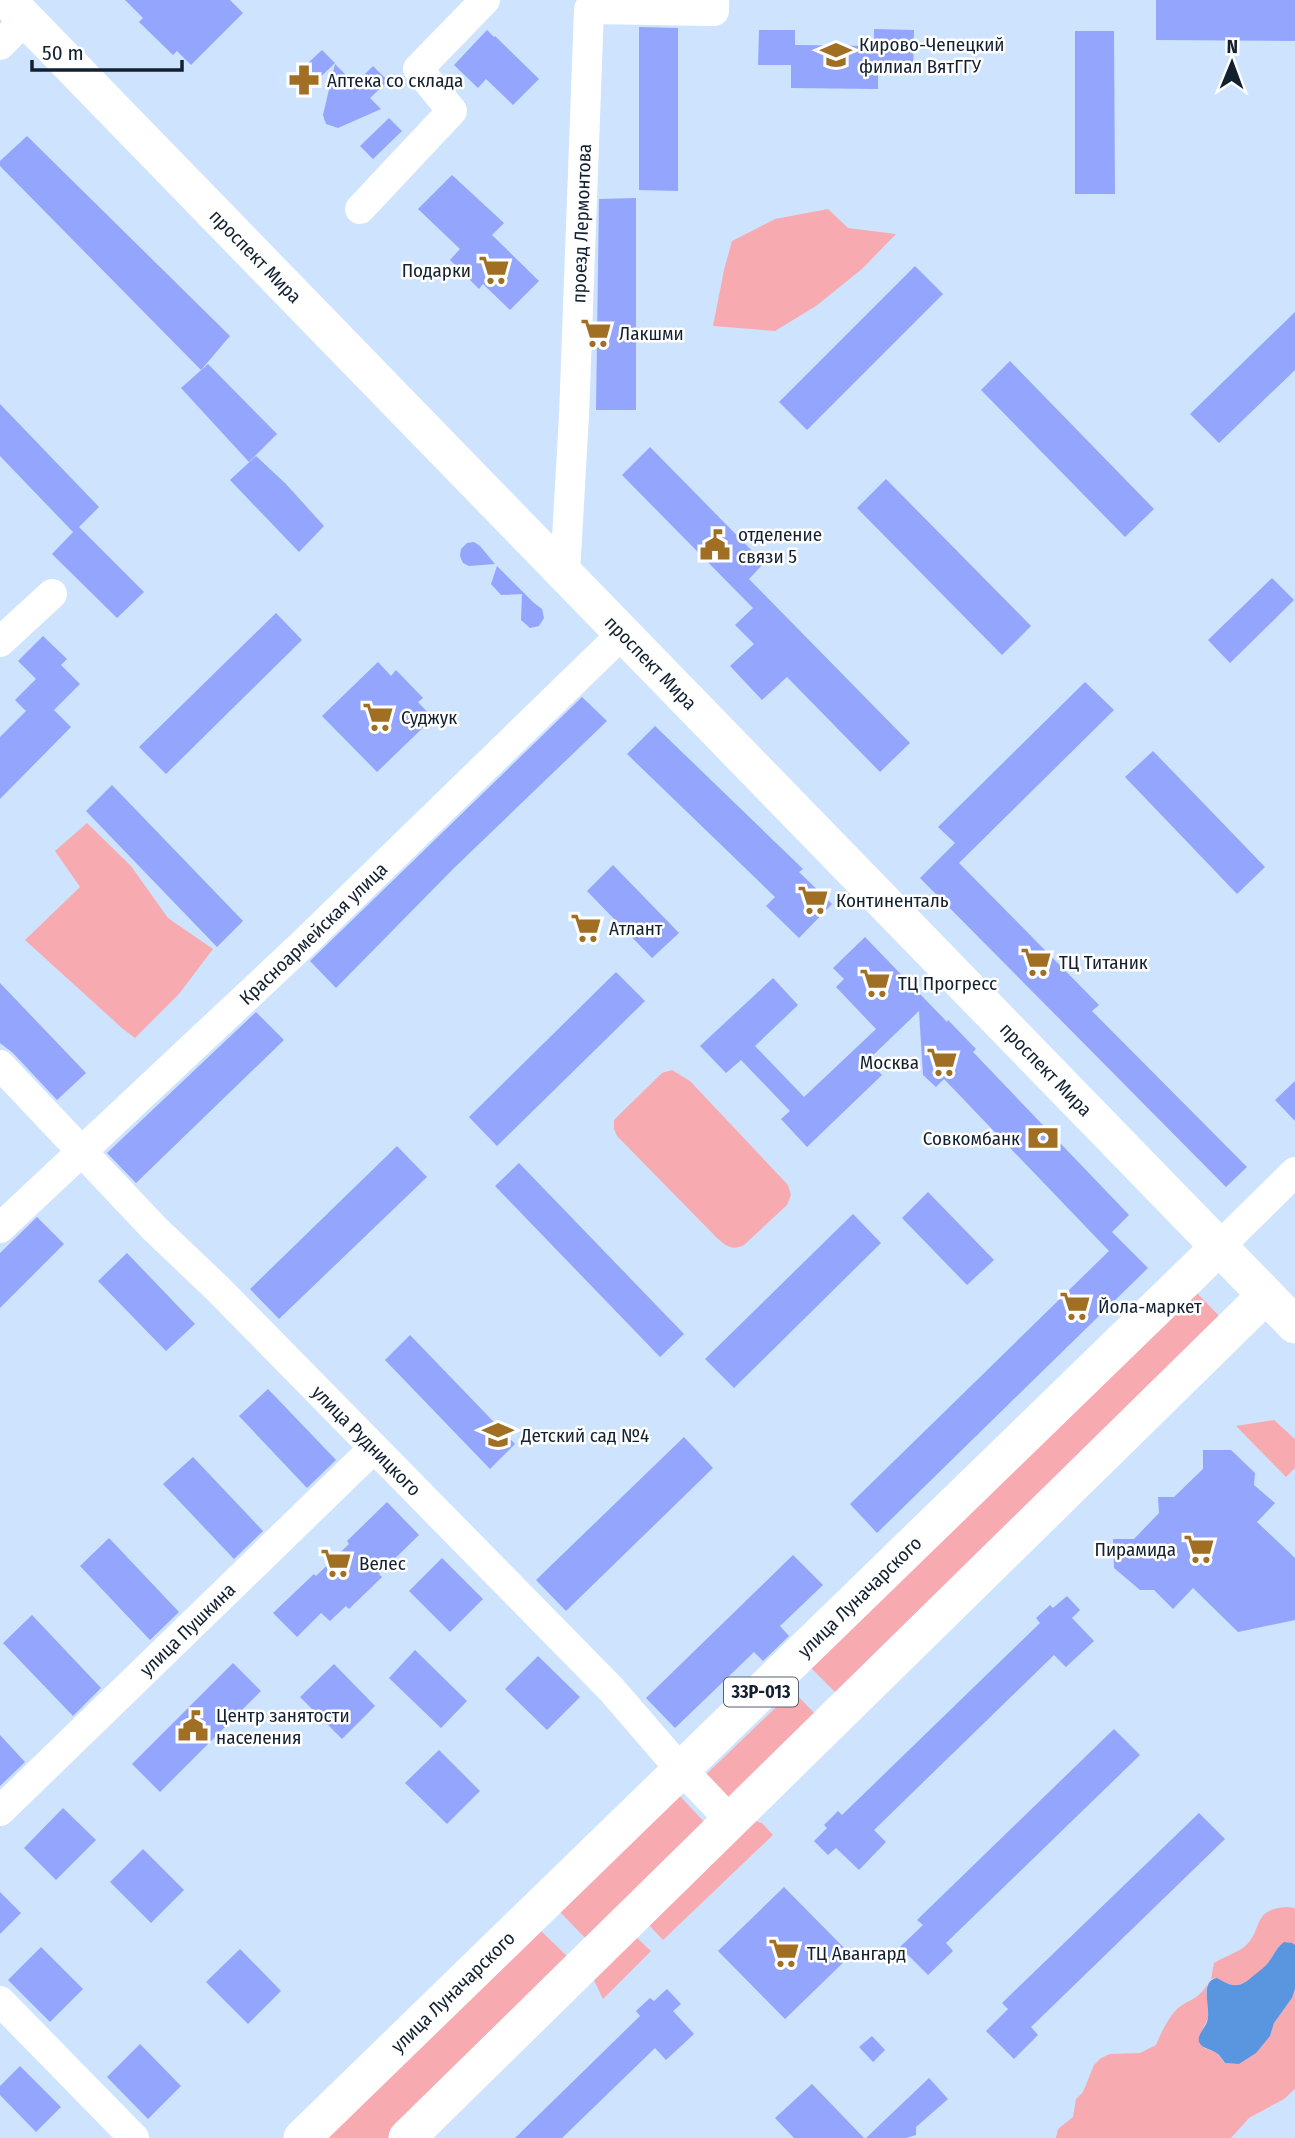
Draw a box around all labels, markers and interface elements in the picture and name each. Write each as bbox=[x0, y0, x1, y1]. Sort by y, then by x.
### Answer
scale bar bbox=[32, 28, 182, 72]
north arrow bbox=[1197, 28, 1267, 98]
place label: Кирово-Чепецкий филиал ВятГГУ bbox=[859, 33, 1005, 78]
text: N bbox=[1226, 35, 1238, 58]
school or university icon: Кирово-Чепецкий филиал ВятГГУ bbox=[819, 38, 853, 72]
text: 50 m bbox=[42, 40, 84, 66]
pharmacy icon: Аптека со склада bbox=[287, 63, 321, 97]
place label: Аптека со склада bbox=[327, 69, 463, 92]
street label: проезд Лермонтова bbox=[567, 143, 596, 304]
street label: проспект Мира bbox=[205, 205, 306, 308]
supermarket icon: Подарки bbox=[477, 253, 511, 287]
place label: Подарки bbox=[402, 259, 471, 282]
supermarket icon: Лакшми bbox=[579, 316, 613, 350]
place label: Лакшми bbox=[619, 322, 684, 345]
place label: отделение связи 5 bbox=[738, 523, 822, 568]
public building icon: отделение связи 5 bbox=[698, 528, 732, 562]
street label: проспект Мира bbox=[600, 611, 701, 715]
supermarket icon: Суджук bbox=[361, 700, 395, 734]
place label: Суджук bbox=[401, 706, 457, 729]
street label: Красноармейская улица bbox=[235, 858, 392, 1010]
supermarket icon: Континенталь bbox=[796, 883, 830, 917]
place label: Континенталь bbox=[836, 889, 949, 912]
supermarket icon: Атлант bbox=[569, 911, 603, 945]
place label: Атлант bbox=[609, 917, 663, 940]
supermarket icon: ТЦ Титаник bbox=[1019, 945, 1053, 979]
place label: ТЦ Титаник bbox=[1059, 951, 1148, 974]
supermarket icon: ТЦ Прогресс bbox=[858, 966, 892, 1000]
place label: ТЦ Прогресс bbox=[898, 972, 997, 995]
street label: проспект Мира bbox=[995, 1018, 1097, 1121]
supermarket icon: Москва bbox=[925, 1045, 959, 1079]
place label: Москва bbox=[860, 1051, 919, 1074]
bank icon: Совкомбанк bbox=[1026, 1121, 1060, 1155]
place label: Совкомбанк bbox=[923, 1127, 1020, 1150]
supermarket icon: Йола-маркет bbox=[1058, 1289, 1092, 1323]
place label: Йола-маркет bbox=[1098, 1295, 1202, 1318]
street label: улица Рудницкого bbox=[307, 1381, 426, 1501]
school or university icon: Детский сад №4 bbox=[481, 1418, 515, 1452]
place label: Детский сад №4 bbox=[520, 1424, 649, 1447]
street label: улица Луначарского bbox=[793, 1532, 926, 1662]
supermarket icon: Пирамида bbox=[1182, 1532, 1216, 1566]
place label: Пирамида bbox=[1094, 1538, 1176, 1561]
supermarket icon: Велес bbox=[319, 1546, 353, 1580]
place label: Велес bbox=[359, 1552, 406, 1575]
street label: улица Пушкина bbox=[135, 1578, 240, 1681]
road number: 33Р-013 bbox=[724, 1678, 798, 1707]
place label: Центр занятости населения bbox=[216, 1704, 350, 1749]
public building icon: Центр занятости населения bbox=[176, 1709, 210, 1743]
street label: улица Луначарского bbox=[386, 1927, 520, 2057]
supermarket icon: ТЦ Авангард bbox=[767, 1936, 801, 1970]
place label: ТЦ Авангард bbox=[807, 1942, 906, 1965]

